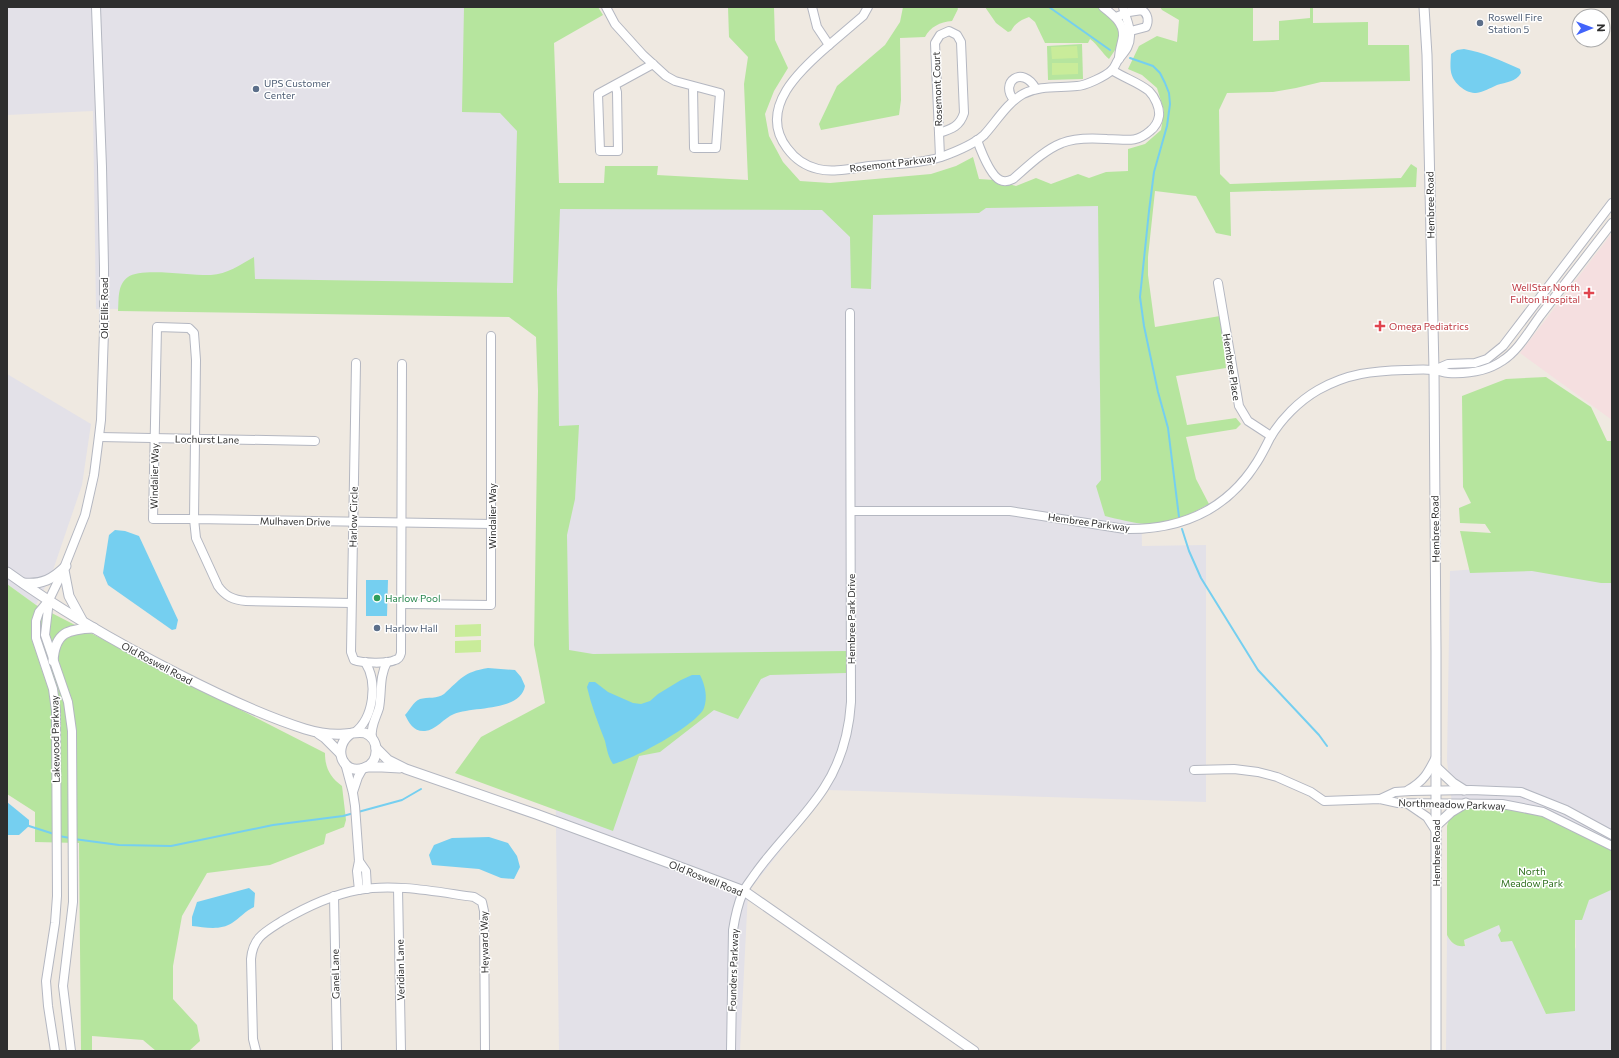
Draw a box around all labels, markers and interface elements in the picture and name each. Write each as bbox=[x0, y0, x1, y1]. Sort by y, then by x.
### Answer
north arrow bbox=[1571, 8, 1611, 48]
place label: Roswell Fire Station 5 bbox=[1488, 11, 1542, 35]
marker: Roswell Fire Station 5 bbox=[1475, 18, 1485, 28]
text: N bbox=[1595, 24, 1608, 32]
street label: Rosemont Court bbox=[930, 51, 944, 127]
place label: UPS Customer Center bbox=[264, 77, 330, 101]
marker: UPS Customer Center bbox=[251, 84, 261, 94]
street label: Rosemont Parkway bbox=[849, 152, 937, 174]
street label: Hembree Road bbox=[1423, 171, 1437, 239]
street label: Old Ellis Road bbox=[98, 277, 110, 339]
place label: WellStar North Fulton Hospital bbox=[1510, 281, 1580, 305]
marker: WellStar North Fulton Hospital bbox=[1583, 287, 1595, 299]
marker: Omega Pediatrics bbox=[1374, 320, 1386, 332]
place label: Omega Pediatrics bbox=[1389, 320, 1469, 332]
street label: Hembree Place bbox=[1221, 332, 1243, 402]
street label: Lochurst Lane bbox=[175, 432, 239, 446]
street label: Windalier Way bbox=[147, 443, 161, 509]
street label: Windalier Way bbox=[486, 483, 498, 549]
street label: Harlow Circle bbox=[346, 486, 360, 548]
street label: Hembree Road bbox=[1428, 495, 1442, 563]
street label: Hembree Parkway bbox=[1047, 510, 1131, 534]
street label: Mulhaven Drive bbox=[260, 514, 330, 528]
street label: Hembree Park Drive bbox=[845, 574, 857, 664]
place label: Harlow Pool bbox=[385, 592, 441, 604]
marker: Harlow Pool bbox=[372, 593, 382, 603]
place label: Harlow Hall bbox=[385, 622, 438, 634]
marker: Harlow Hall bbox=[372, 623, 382, 633]
street label: Old Roswell Road bbox=[119, 639, 195, 687]
street label: Lakewood Parkway bbox=[48, 695, 62, 783]
street label: Northmeadow Parkway bbox=[1398, 796, 1506, 812]
street label: Hembree Road bbox=[1430, 819, 1442, 887]
street label: Old Roswell Road bbox=[667, 858, 745, 898]
park label: North Meadow Park bbox=[1501, 865, 1564, 889]
street label: Heyward Way bbox=[477, 911, 491, 973]
street label: Founders Parkway bbox=[726, 928, 740, 1012]
street label: Veridian Lane bbox=[393, 939, 407, 1001]
street label: Ganel Lane bbox=[329, 949, 341, 999]

